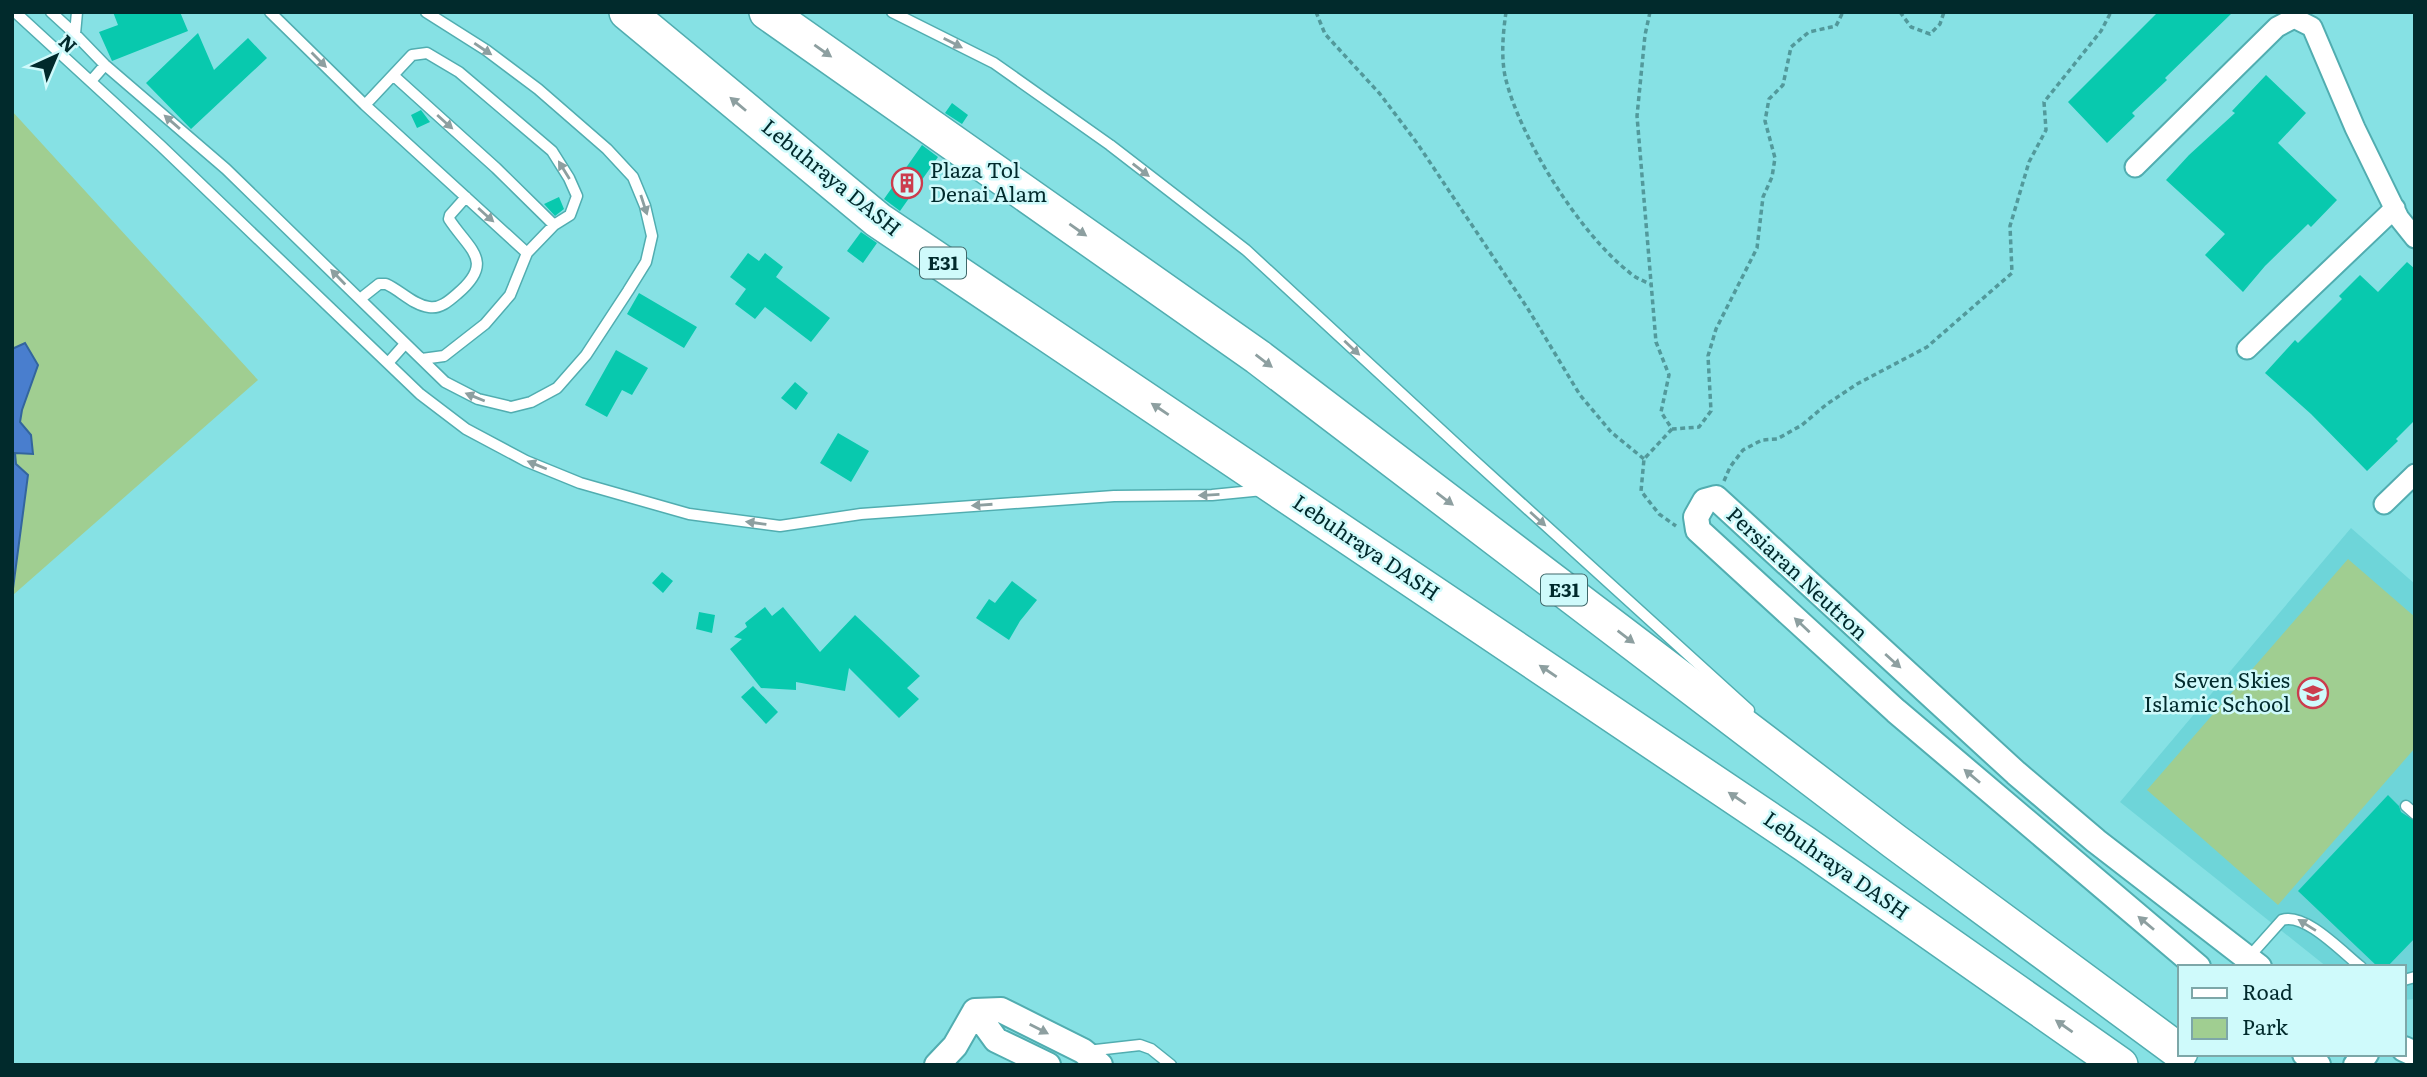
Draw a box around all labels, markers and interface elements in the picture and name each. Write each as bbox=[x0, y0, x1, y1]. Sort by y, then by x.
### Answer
north arrow bbox=[21, 21, 91, 91]
text: N bbox=[53, 27, 84, 59]
one-way arrow bbox=[943, 37, 963, 48]
one-way arrow bbox=[474, 42, 493, 55]
one-way arrow bbox=[814, 44, 833, 57]
one-way arrow bbox=[310, 52, 327, 68]
one-way arrow bbox=[729, 96, 747, 111]
street label: Lebuhraya DASH bbox=[756, 110, 909, 242]
one-way arrow bbox=[436, 114, 454, 130]
one-way arrow bbox=[163, 115, 180, 130]
place label: Plaza Tol Denai Alam bbox=[930, 153, 1047, 208]
one-way arrow bbox=[557, 160, 570, 180]
one-way arrow bbox=[1132, 162, 1150, 177]
building icon: Plaza Tol Denai Alam bbox=[890, 166, 924, 200]
one-way arrow bbox=[639, 195, 650, 216]
one-way arrow bbox=[477, 207, 495, 223]
one-way arrow bbox=[1069, 223, 1087, 237]
road number: E31 bbox=[920, 247, 966, 278]
one-way arrow bbox=[330, 269, 346, 285]
one-way arrow bbox=[1343, 340, 1360, 356]
one-way arrow bbox=[1254, 354, 1272, 369]
one-way arrow bbox=[464, 391, 485, 402]
one-way arrow bbox=[1151, 402, 1169, 416]
one-way arrow bbox=[527, 460, 548, 471]
street label: Lebuhraya DASH bbox=[1288, 485, 1447, 607]
one-way arrow bbox=[1198, 489, 1220, 500]
one-way arrow bbox=[1435, 492, 1454, 506]
street label: Persiaran Neutron bbox=[1721, 498, 1877, 646]
one-way arrow bbox=[971, 500, 993, 511]
one-way arrow bbox=[1529, 510, 1546, 526]
one-way arrow bbox=[745, 518, 767, 529]
road number: E31 bbox=[1541, 575, 1587, 606]
one-way arrow bbox=[1793, 617, 1811, 633]
one-way arrow bbox=[1616, 629, 1634, 644]
one-way arrow bbox=[1884, 653, 1901, 669]
place label: Seven Skies Islamic School bbox=[2144, 663, 2290, 718]
one-way arrow bbox=[1539, 664, 1557, 678]
school or university icon: Seven Skies Islamic School bbox=[2296, 676, 2330, 710]
one-way arrow bbox=[1964, 769, 1981, 784]
one-way arrow bbox=[1727, 792, 1746, 805]
street label: Lebuhraya DASH bbox=[1758, 802, 1916, 926]
one-way arrow bbox=[2137, 915, 2155, 931]
one-way arrow bbox=[2298, 919, 2317, 932]
legend bbox=[2178, 965, 2406, 1056]
text: Road bbox=[2242, 975, 2293, 1006]
text: Park bbox=[2242, 1010, 2288, 1041]
one-way arrow bbox=[2055, 1019, 2073, 1033]
one-way arrow bbox=[1029, 1023, 1049, 1034]

